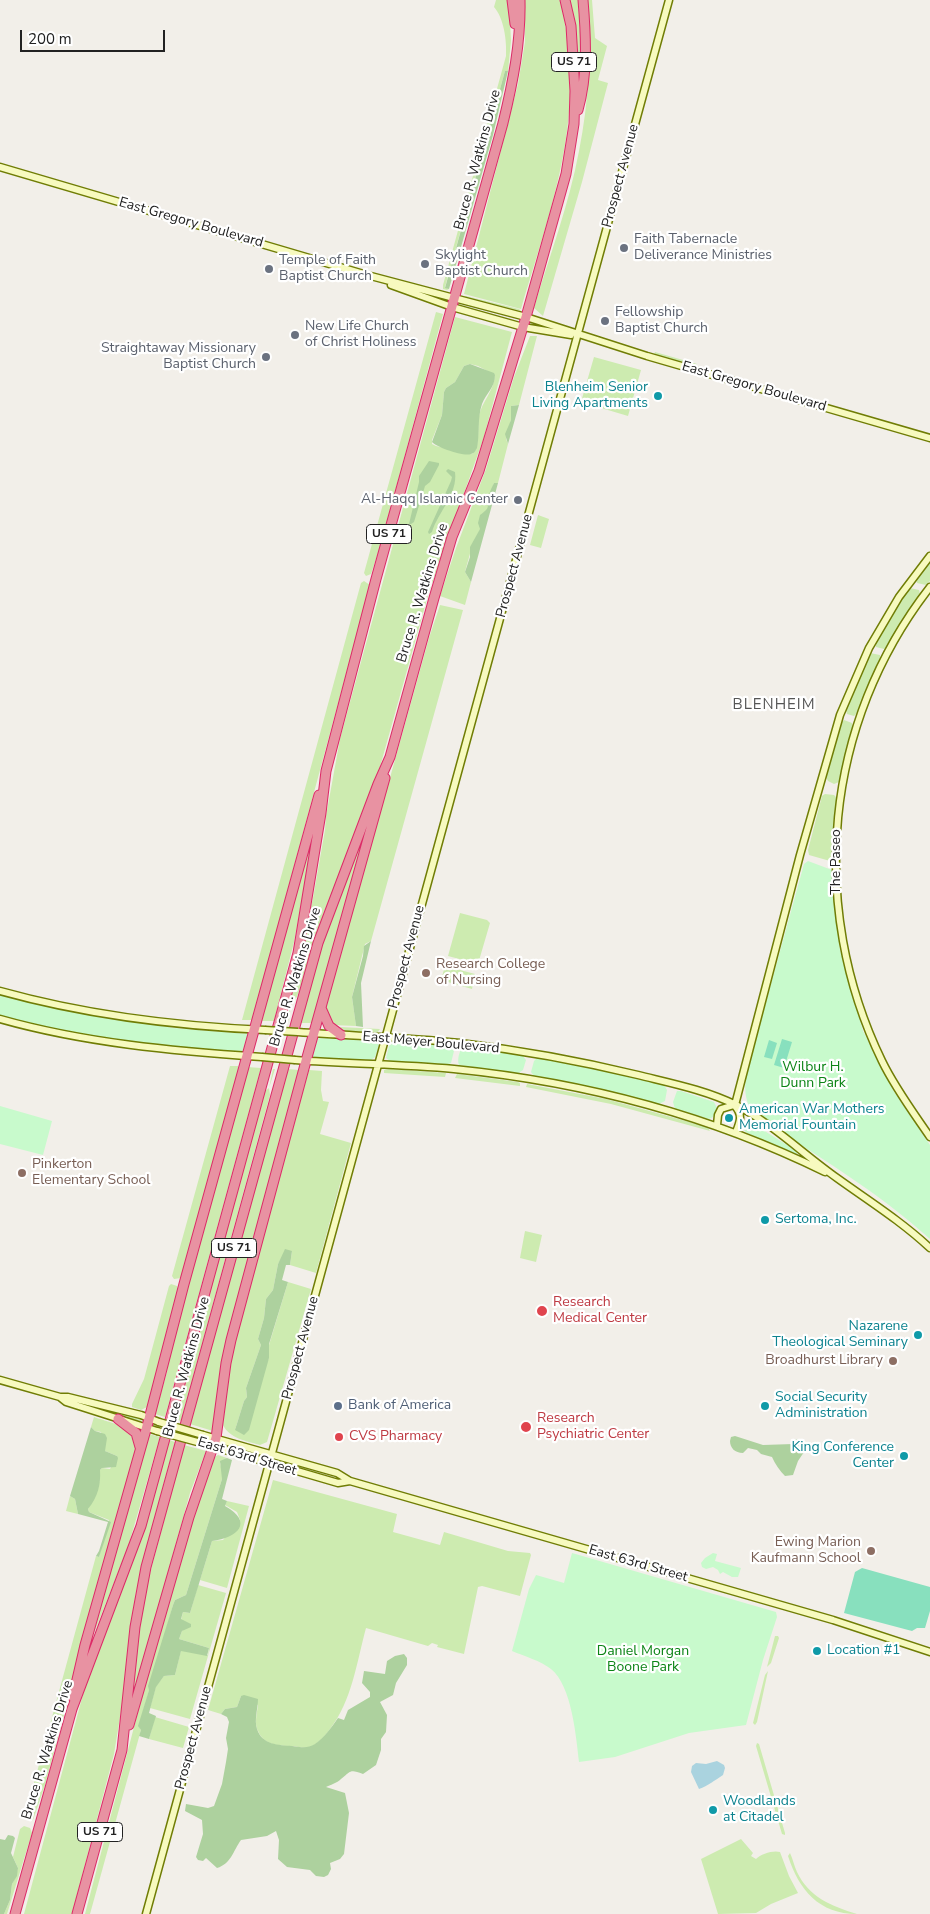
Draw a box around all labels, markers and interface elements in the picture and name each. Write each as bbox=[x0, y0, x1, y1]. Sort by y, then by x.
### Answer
scale bar bbox=[22, 20, 168, 52]
text: 200 m bbox=[28, 29, 72, 49]
road number: US 71 bbox=[552, 52, 596, 72]
street label: Bruce R. Watkins Drive bbox=[451, 88, 505, 232]
street label: Prospect Avenue bbox=[599, 122, 643, 230]
street label: East Gregory Boulevard bbox=[117, 194, 265, 252]
place label: Faith Tabernacle Deliverance Ministries bbox=[634, 232, 772, 264]
marker: Faith Tabernacle Deliverance Ministries bbox=[618, 242, 630, 254]
place label: Skylight Baptist Church bbox=[435, 248, 528, 280]
place label: Temple of Faith Baptist Church bbox=[279, 253, 376, 286]
marker: Skylight Baptist Church bbox=[419, 258, 431, 270]
marker: Temple of Faith Baptist Church bbox=[263, 263, 275, 275]
place label: Fellowship Baptist Church bbox=[615, 305, 708, 338]
marker: Fellowship Baptist Church bbox=[599, 315, 611, 327]
place label: New Life Church of Christ Holiness bbox=[305, 319, 416, 352]
marker: New Life Church of Christ Holiness bbox=[289, 329, 301, 341]
place label: Straightaway Missionary Baptist Church bbox=[101, 341, 256, 374]
marker: Straightaway Missionary Baptist Church bbox=[260, 351, 272, 363]
street label: East Gregory Boulevard bbox=[680, 358, 828, 416]
place label: Blenheim Senior Living Apartments bbox=[532, 380, 648, 412]
marker: Blenheim Senior Living Apartments bbox=[652, 390, 664, 402]
place label: Al-Haqq Islamic Center bbox=[361, 492, 508, 508]
marker: Al-Haqq Islamic Center bbox=[512, 494, 524, 506]
street label: Prospect Avenue bbox=[493, 512, 537, 620]
street label: Bruce R. Watkins Drive bbox=[394, 521, 452, 665]
road number: US 71 bbox=[366, 524, 412, 544]
district label: BLENHEIM bbox=[732, 696, 816, 714]
street label: The Paseo bbox=[829, 829, 845, 895]
street label: Prospect Avenue bbox=[385, 903, 429, 1011]
street label: Bruce R. Watkins Drive bbox=[267, 905, 325, 1049]
place label: Research College of Nursing bbox=[436, 957, 545, 990]
marker: Research College of Nursing bbox=[420, 967, 432, 979]
street label: East Meyer Boulevard bbox=[362, 1029, 500, 1057]
park label: Wilbur H. Dunn Park bbox=[780, 1060, 846, 1092]
place label: American War Mothers Memorial Fountain bbox=[739, 1102, 885, 1134]
marker: American War Mothers Memorial Fountain bbox=[723, 1112, 735, 1124]
place label: Pinkerton Elementary School bbox=[32, 1157, 150, 1190]
marker: Pinkerton Elementary School bbox=[16, 1167, 28, 1179]
place label: Sertoma, Inc. bbox=[775, 1212, 857, 1228]
marker: Sertoma, Inc. bbox=[759, 1214, 771, 1226]
road number: US 71 bbox=[212, 1238, 256, 1258]
street label: Prospect Avenue bbox=[279, 1294, 323, 1402]
street label: Bruce R. Watkins Drive bbox=[160, 1295, 214, 1439]
place label: Research Medical Center bbox=[553, 1295, 647, 1328]
marker: Research Medical Center bbox=[535, 1304, 549, 1318]
place label: Nazarene Theological Seminary bbox=[772, 1319, 908, 1351]
marker: Nazarene Theological Seminary bbox=[912, 1329, 924, 1341]
place label: Broadhurst Library bbox=[765, 1353, 883, 1369]
marker: Broadhurst Library bbox=[887, 1355, 899, 1367]
place label: Social Security Administration bbox=[775, 1390, 868, 1422]
place label: Bank of America bbox=[348, 1398, 451, 1414]
marker: Bank of America bbox=[332, 1400, 344, 1412]
marker: Social Security Administration bbox=[759, 1400, 771, 1412]
place label: Research Psychiatric Center bbox=[537, 1411, 649, 1444]
marker: Research Psychiatric Center bbox=[519, 1420, 533, 1434]
place label: CVS Pharmacy bbox=[349, 1429, 442, 1445]
marker: CVS Pharmacy bbox=[333, 1431, 345, 1443]
street label: East 63rd Street bbox=[196, 1434, 298, 1480]
place label: King Conference Center bbox=[792, 1440, 894, 1472]
marker: King Conference Center bbox=[898, 1450, 910, 1462]
place label: Ewing Marion Kaufmann School bbox=[751, 1535, 861, 1568]
street label: East 63rd Street bbox=[587, 1542, 689, 1586]
marker: Ewing Marion Kaufmann School bbox=[865, 1545, 877, 1557]
place label: Location #1 bbox=[827, 1643, 900, 1659]
park label: Daniel Morgan Boone Park bbox=[597, 1644, 689, 1676]
marker: Location #1 bbox=[811, 1645, 823, 1657]
street label: Bruce R. Watkins Drive bbox=[19, 1678, 77, 1822]
street label: Prospect Avenue bbox=[172, 1684, 216, 1792]
place label: Woodlands at Citadel bbox=[723, 1794, 796, 1826]
marker: Woodlands at Citadel bbox=[707, 1804, 719, 1816]
road number: US 71 bbox=[78, 1822, 122, 1841]

